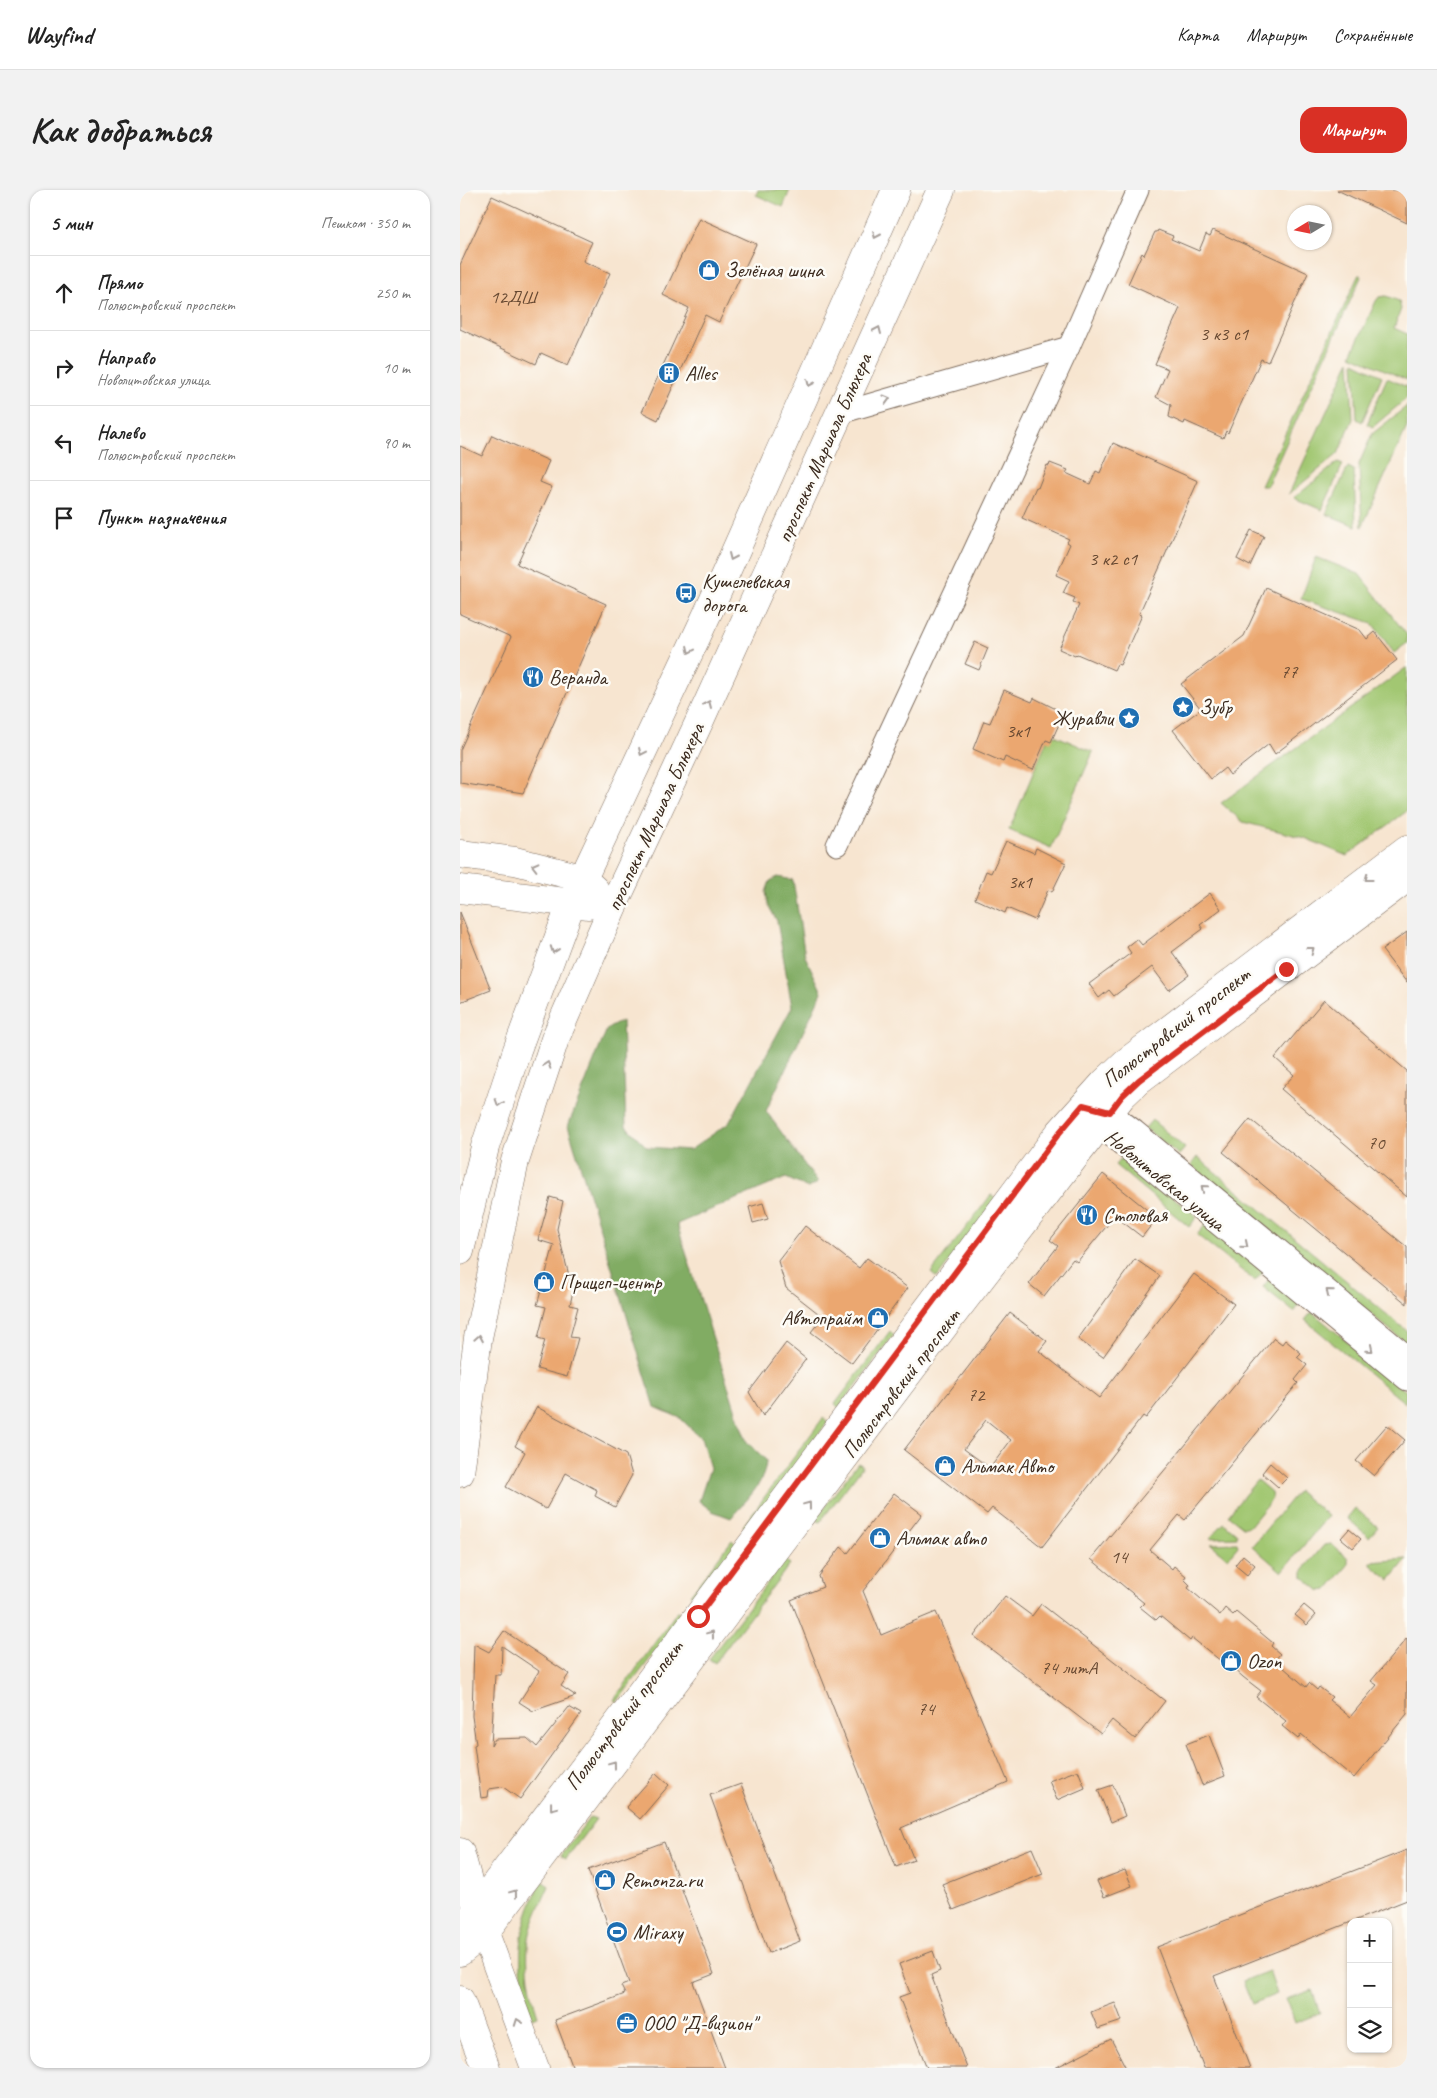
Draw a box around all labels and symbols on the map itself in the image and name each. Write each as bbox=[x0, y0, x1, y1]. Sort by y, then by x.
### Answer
north arrow bbox=[1287, 205, 1332, 250]
one-way arrow bbox=[872, 230, 883, 239]
place label: Зелёная шина bbox=[725, 257, 825, 283]
shop icon: Зелёная шина bbox=[697, 258, 721, 282]
house number: 12ДШ bbox=[490, 285, 539, 309]
house number: 3 к3 с1 bbox=[1200, 322, 1250, 346]
one-way arrow bbox=[871, 326, 881, 335]
street label: проспект Маршала Блюхера bbox=[771, 348, 878, 547]
place label: Alles bbox=[685, 360, 718, 386]
building icon: Alles bbox=[657, 361, 681, 385]
one-way arrow bbox=[806, 378, 817, 387]
one-way arrow bbox=[882, 395, 890, 405]
house number: 3 к2 с1 bbox=[1089, 547, 1139, 571]
one-way arrow bbox=[728, 552, 739, 561]
place label: Кушелевская дорога bbox=[702, 568, 790, 618]
bus stop icon: Кушелевская дорога bbox=[674, 581, 698, 605]
one-way arrow bbox=[686, 645, 696, 654]
house number: 77 bbox=[1280, 660, 1299, 684]
place label: Веранда bbox=[549, 664, 609, 690]
restaurant icon: Веранда bbox=[521, 665, 545, 689]
place label: Зубр bbox=[1199, 694, 1233, 720]
place icon: Зубр bbox=[1171, 695, 1195, 719]
one-way arrow bbox=[701, 700, 712, 709]
place label: Журавли bbox=[1052, 705, 1116, 731]
place icon: Журавли bbox=[1117, 706, 1141, 730]
street label: проспект Маршала Блюхера bbox=[600, 718, 711, 915]
house number: 3к1 bbox=[1006, 719, 1031, 743]
one-way arrow bbox=[638, 747, 649, 756]
one-way arrow bbox=[530, 861, 539, 872]
house number: 3к1 bbox=[1008, 870, 1033, 894]
one-way arrow bbox=[1365, 873, 1374, 881]
one-way arrow bbox=[550, 945, 560, 954]
one-way arrow bbox=[1305, 947, 1315, 956]
route end bbox=[1275, 958, 1298, 981]
street label: Полюстровский проспект bbox=[1097, 960, 1256, 1093]
one-way arrow bbox=[541, 1061, 551, 1069]
one-way arrow bbox=[495, 1098, 505, 1106]
street label: Новолитовская улица bbox=[1099, 1123, 1232, 1238]
house number: 70 bbox=[1367, 1131, 1386, 1155]
one-way arrow bbox=[1201, 1186, 1210, 1194]
place label: Столовая bbox=[1103, 1202, 1169, 1228]
restaurant icon: Столовая bbox=[1075, 1203, 1099, 1227]
one-way arrow bbox=[1239, 1240, 1248, 1248]
place label: Прицеп-центр bbox=[560, 1269, 662, 1295]
shop icon: Прицеп-центр bbox=[532, 1270, 556, 1294]
one-way arrow bbox=[1326, 1289, 1335, 1297]
street label: Полюстровский проспект bbox=[836, 1302, 967, 1463]
place label: Автопрайм bbox=[782, 1305, 863, 1331]
shop icon: Автопрайм bbox=[866, 1306, 890, 1330]
one-way arrow bbox=[473, 1333, 483, 1342]
one-way arrow bbox=[1364, 1344, 1373, 1352]
house number: 72 bbox=[967, 1383, 986, 1407]
place label: Альмак Авто bbox=[961, 1453, 1056, 1479]
shop icon: Альмак Авто bbox=[933, 1454, 957, 1478]
one-way arrow bbox=[803, 1502, 811, 1511]
place label: Альмак авто bbox=[896, 1525, 988, 1551]
shop icon: Альмак авто bbox=[868, 1526, 892, 1550]
house number: 14 bbox=[1110, 1545, 1130, 1569]
route start bbox=[687, 1605, 710, 1628]
one-way arrow bbox=[705, 1630, 714, 1640]
street label: Полюстровский проспект bbox=[559, 1634, 690, 1795]
place label: Ozon bbox=[1247, 1648, 1282, 1674]
shop icon: Ozon bbox=[1219, 1649, 1243, 1673]
house number: 74 литА bbox=[1041, 1656, 1099, 1680]
house number: 74 bbox=[917, 1697, 937, 1721]
one-way arrow bbox=[607, 1761, 615, 1770]
one-way arrow bbox=[551, 1801, 559, 1810]
place label: Remonza.ru bbox=[621, 1867, 703, 1893]
shop icon: Remonza.ru bbox=[593, 1868, 617, 1892]
one-way arrow bbox=[509, 1890, 517, 1899]
place label: Miraxy bbox=[633, 1919, 684, 1945]
sports icon: Miraxy bbox=[605, 1920, 629, 1944]
place label: ООО "Д-визион" bbox=[643, 2010, 761, 2036]
office icon: ООО "Д-визион" bbox=[615, 2011, 639, 2035]
one-way arrow bbox=[514, 2019, 524, 2027]

